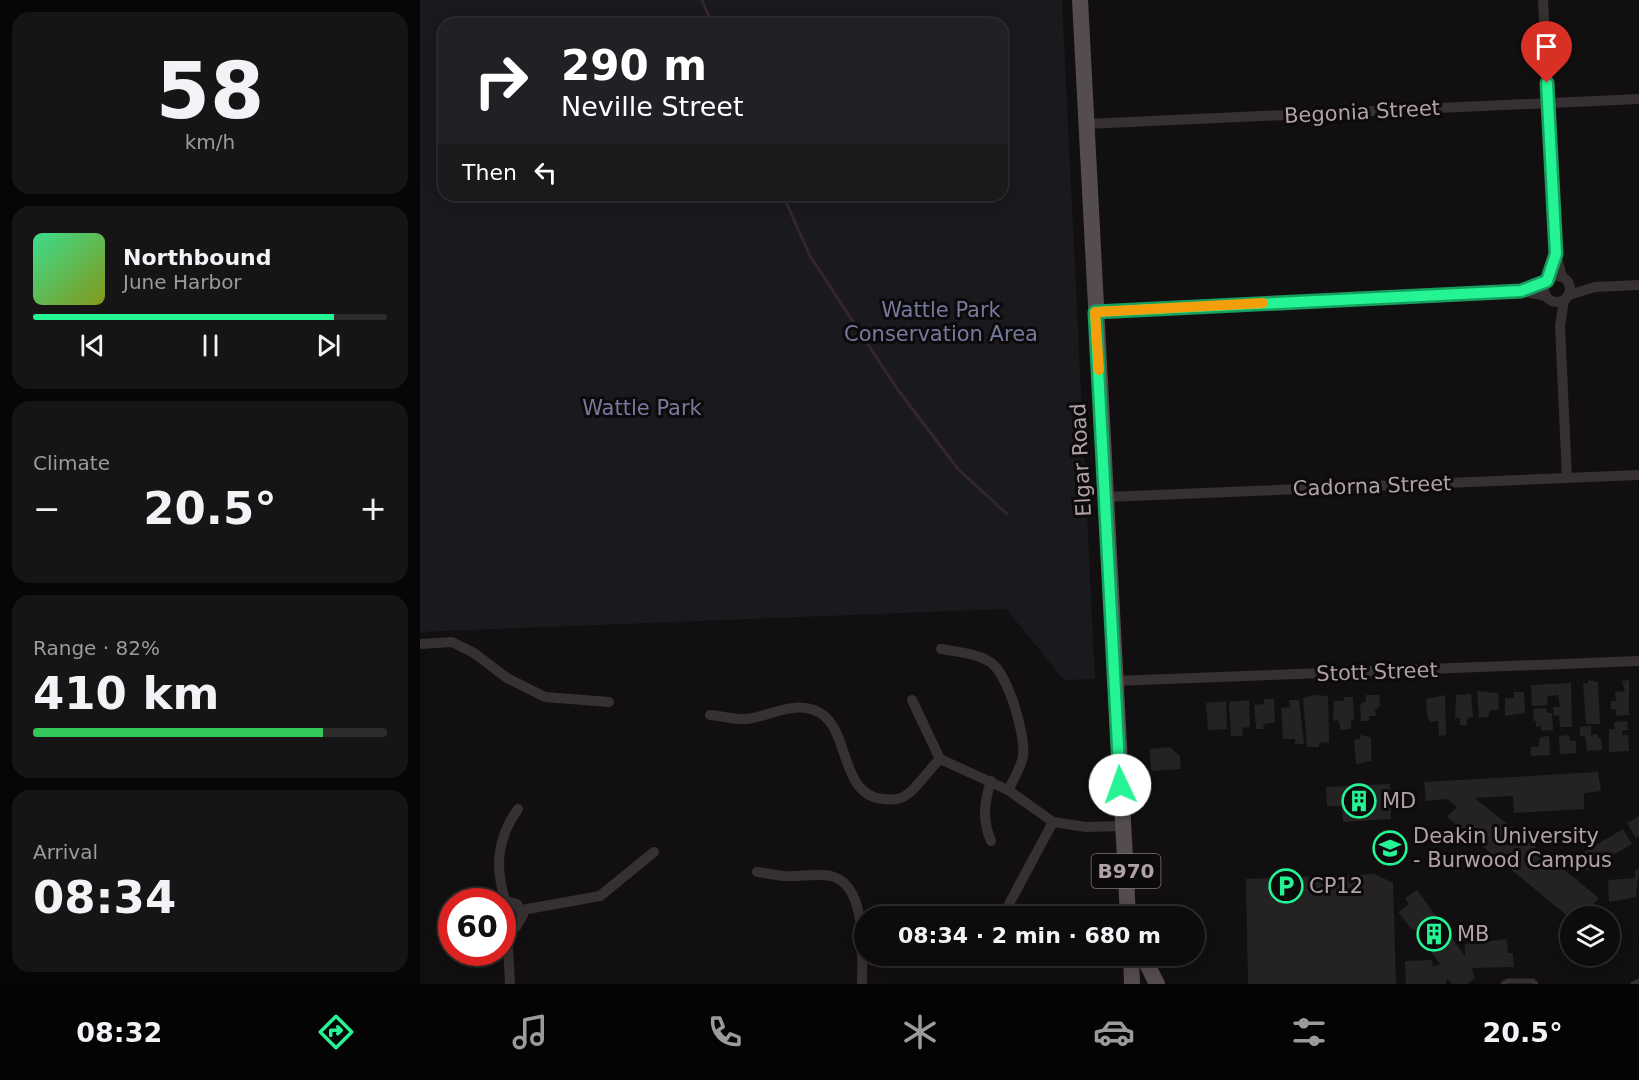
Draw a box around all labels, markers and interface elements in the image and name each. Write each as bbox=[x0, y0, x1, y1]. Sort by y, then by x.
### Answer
pin bbox=[1521, 21, 1572, 83]
icon: arrive bbox=[1530, 30, 1563, 63]
text: 290 m bbox=[561, 41, 707, 90]
icon: right bbox=[462, 42, 540, 120]
text: 58 bbox=[156, 46, 264, 136]
text: Neville Street bbox=[561, 91, 744, 122]
street label: Begonia Street bbox=[1283, 96, 1441, 128]
text: km/h bbox=[185, 130, 235, 154]
icon: left bbox=[529, 156, 562, 189]
text: Then bbox=[462, 160, 517, 185]
text: Northbound bbox=[123, 245, 272, 270]
text: June Harbor bbox=[123, 270, 242, 294]
park label: Wattle Park Conservation Area bbox=[844, 298, 1038, 346]
icon: previous bbox=[76, 329, 109, 362]
icon: pause bbox=[194, 329, 227, 362]
icon: next bbox=[312, 329, 345, 362]
park label: Wattle Park bbox=[582, 396, 703, 420]
street label: Elgar Road bbox=[1066, 403, 1096, 517]
text: Climate bbox=[33, 451, 110, 475]
street label: Cadorna Street bbox=[1292, 471, 1452, 501]
text: 20.5° bbox=[143, 482, 277, 535]
text: − bbox=[33, 489, 61, 528]
text: + bbox=[359, 489, 387, 528]
text: Range · 82% bbox=[33, 636, 160, 660]
street label: Stott Street bbox=[1316, 658, 1438, 686]
text: 410 km bbox=[33, 667, 219, 720]
position arrow bbox=[1088, 753, 1152, 817]
building icon: MD bbox=[1341, 783, 1377, 819]
place label: MD bbox=[1382, 789, 1416, 813]
place label: Deakin University - Burwood Campus bbox=[1413, 824, 1612, 872]
school or university icon: Deakin University - Burwood Campus bbox=[1372, 830, 1408, 866]
text: Arrival bbox=[33, 840, 98, 864]
road number: B970 bbox=[1092, 854, 1160, 888]
parking icon: CP12 bbox=[1268, 868, 1304, 904]
text: 08:34 bbox=[33, 871, 176, 924]
place label: CP12 bbox=[1309, 874, 1363, 898]
speed limit sign: 60 bbox=[438, 888, 516, 966]
map controls bbox=[1560, 906, 1620, 966]
button: layers bbox=[1560, 906, 1620, 966]
building icon: MB bbox=[1416, 916, 1452, 952]
place label: MB bbox=[1457, 922, 1490, 946]
text: 08:34 · 2 min · 680 m bbox=[898, 923, 1161, 948]
icon: directions bbox=[315, 1011, 357, 1053]
icon: music bbox=[509, 1011, 551, 1053]
icon: phone bbox=[704, 1011, 746, 1053]
icon: climate bbox=[899, 1011, 941, 1053]
icon: car bbox=[1093, 1011, 1135, 1053]
icon: filters bbox=[1288, 1011, 1330, 1053]
text: 08:32 bbox=[76, 1017, 162, 1048]
text: 20.5° bbox=[1483, 1017, 1563, 1048]

